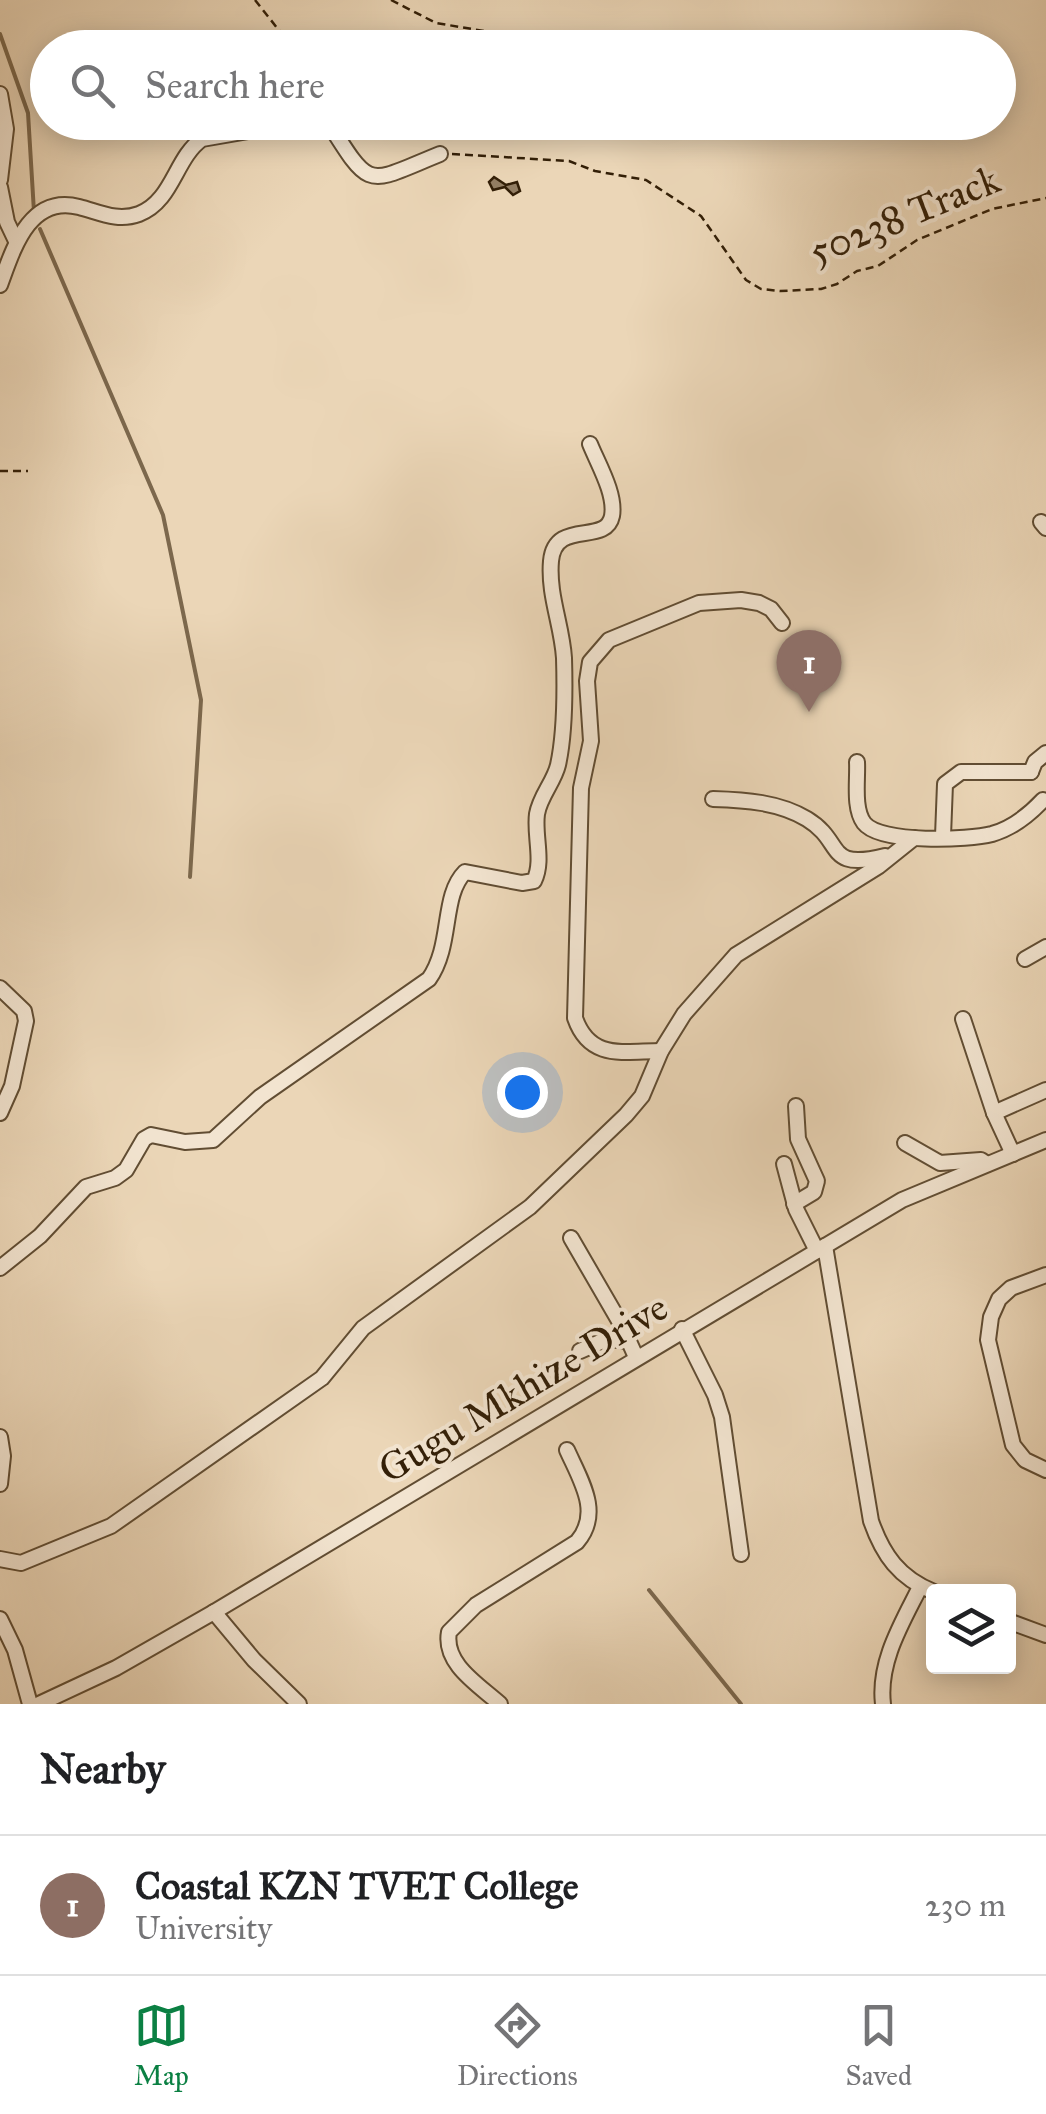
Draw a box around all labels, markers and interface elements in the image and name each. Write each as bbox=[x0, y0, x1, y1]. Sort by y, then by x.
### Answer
search box bbox=[30, 30, 1016, 140]
icon: search bbox=[65, 58, 120, 113]
text: Search here bbox=[145, 62, 325, 108]
street label: 50238 Track bbox=[802, 154, 1007, 275]
pin: 1 bbox=[776, 630, 842, 712]
your location bbox=[497, 1067, 548, 1118]
street label: Gugu Mkhize Drive bbox=[369, 1282, 677, 1494]
map controls bbox=[926, 1584, 1016, 1674]
button: layers bbox=[926, 1584, 1016, 1674]
text: Nearby bbox=[40, 1743, 165, 1795]
text: Coastal KZN TVET College bbox=[135, 1863, 579, 1909]
text: 1 bbox=[66, 1886, 79, 1925]
text: 230 m bbox=[925, 1886, 1006, 1925]
text: University bbox=[135, 1909, 272, 1948]
tab: Map bbox=[134, 1998, 189, 2093]
tab: Directions bbox=[457, 1998, 578, 2093]
tab: Saved bbox=[846, 1998, 912, 2093]

